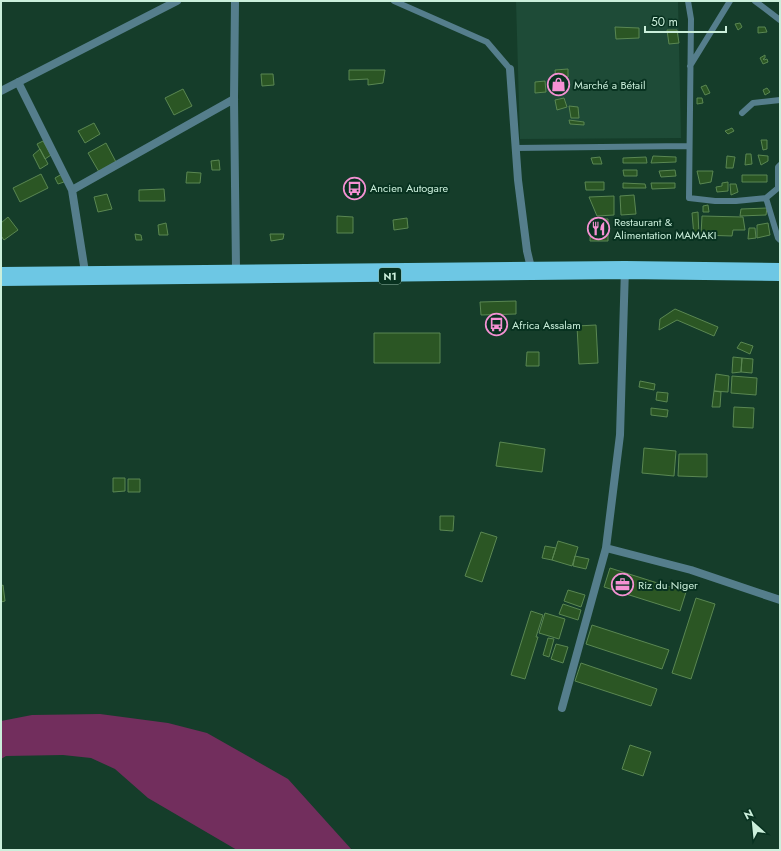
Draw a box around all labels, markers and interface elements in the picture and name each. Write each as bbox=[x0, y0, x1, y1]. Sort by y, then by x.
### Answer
scale bar bbox=[645, 8, 726, 34]
text: 50 m bbox=[651, 13, 678, 31]
shop icon: Marché a Bétail bbox=[546, 72, 572, 98]
place label: Marché a Bétail bbox=[574, 77, 646, 93]
bus stop icon: Ancien Autogare bbox=[342, 175, 368, 201]
place label: Ancien Autogare bbox=[370, 180, 449, 196]
place label: Restaurant & Alimentation MAMAKI bbox=[614, 214, 716, 243]
restaurant icon: Restaurant & Alimentation MAMAKI bbox=[585, 215, 611, 241]
road number: N1 bbox=[379, 268, 401, 284]
bus stop icon: Africa Assalam bbox=[484, 312, 510, 338]
place label: Africa Assalam bbox=[512, 317, 581, 333]
office icon: Riz du Niger bbox=[609, 572, 635, 598]
place label: Riz du Niger bbox=[638, 577, 698, 593]
north arrow bbox=[733, 803, 773, 843]
text: N bbox=[741, 805, 756, 823]

